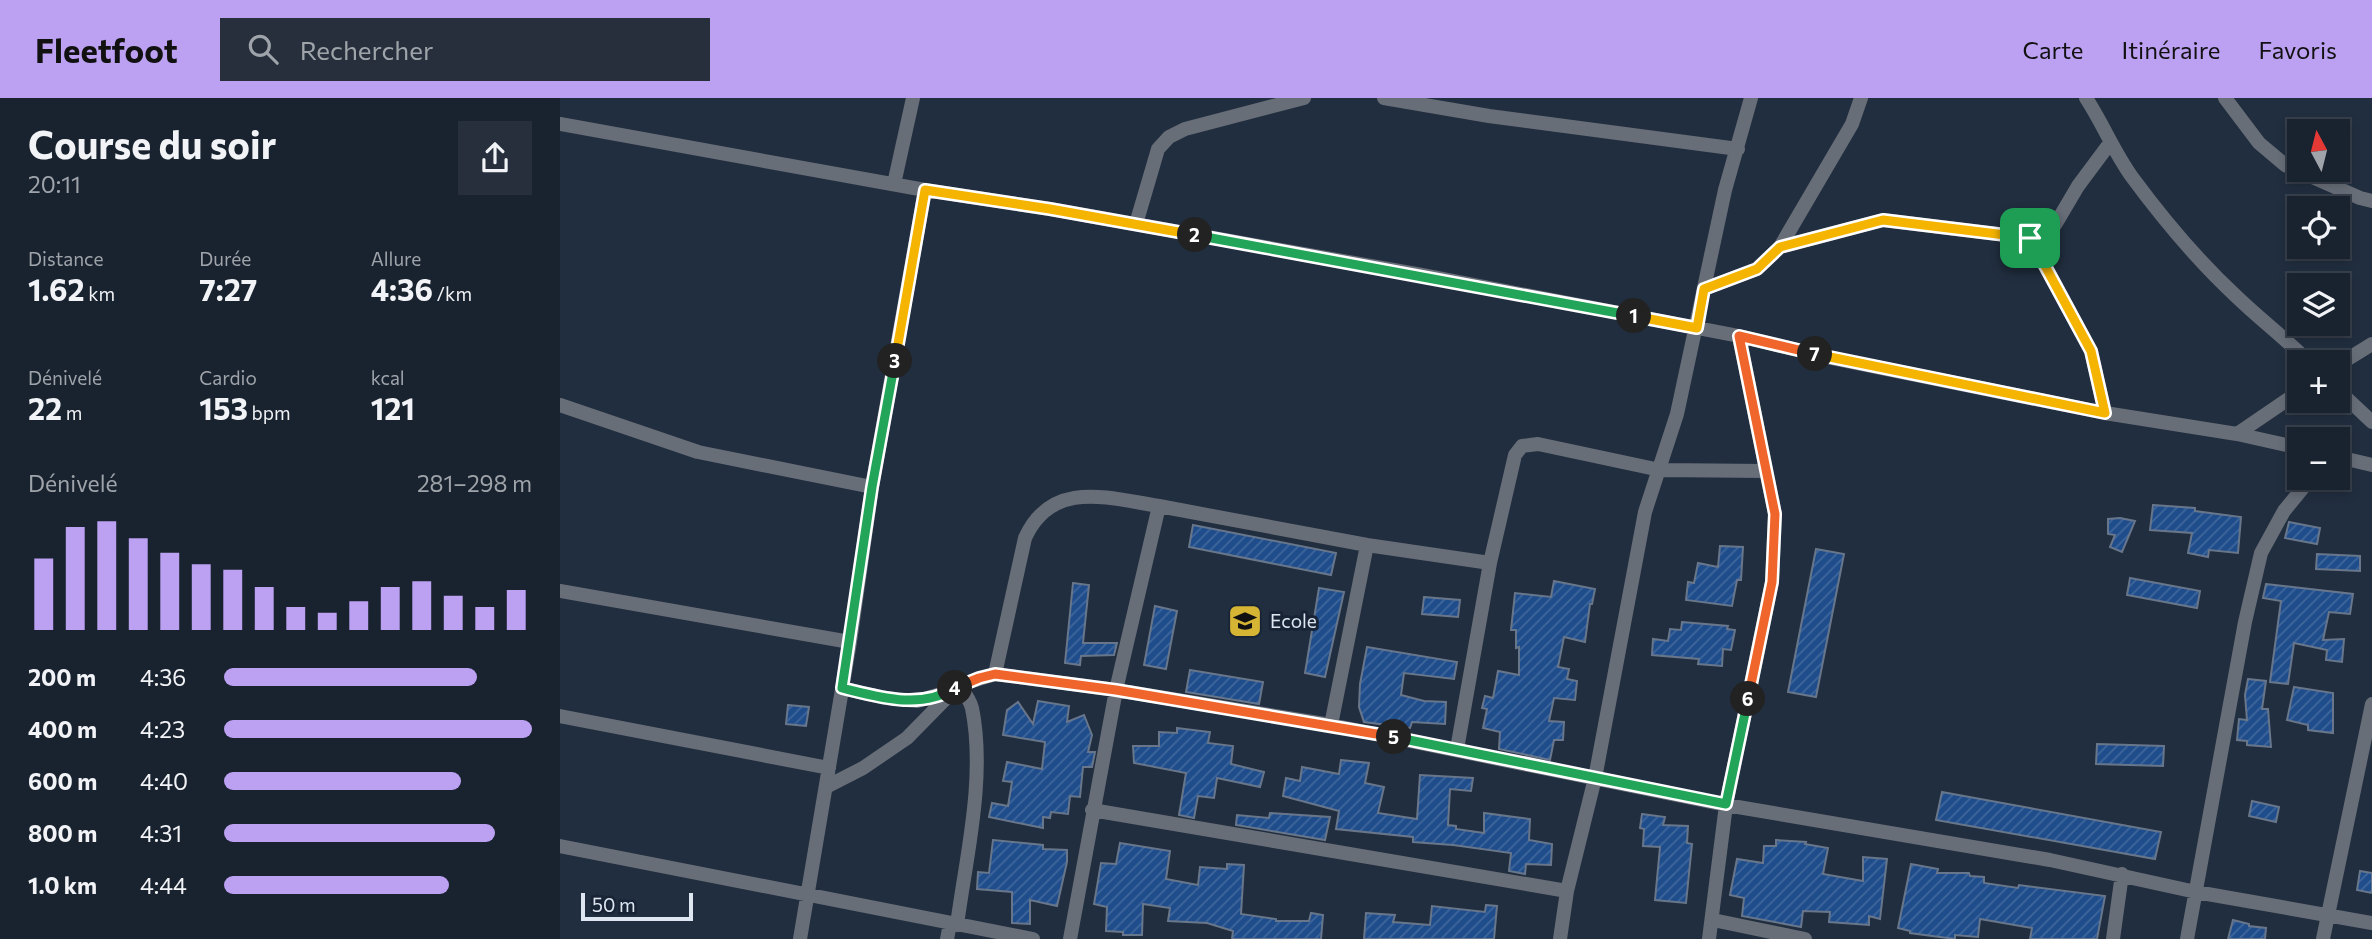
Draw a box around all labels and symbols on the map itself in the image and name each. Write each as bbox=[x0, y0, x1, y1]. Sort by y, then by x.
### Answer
north arrow bbox=[2287, 119, 2350, 182]
pin bbox=[2000, 208, 2060, 268]
pin: 2 bbox=[1178, 218, 1212, 252]
pin: 1 bbox=[1616, 298, 1652, 333]
pin: 7 bbox=[1798, 336, 1832, 372]
pin: 3 bbox=[878, 344, 912, 378]
school or university icon: Ecole bbox=[1226, 602, 1264, 640]
place label: Ecole bbox=[1270, 609, 1317, 632]
pin: 4 bbox=[938, 670, 972, 706]
pin: 6 bbox=[1730, 682, 1766, 716]
pin: 5 bbox=[1376, 720, 1412, 754]
scale bar bbox=[581, 890, 693, 922]

